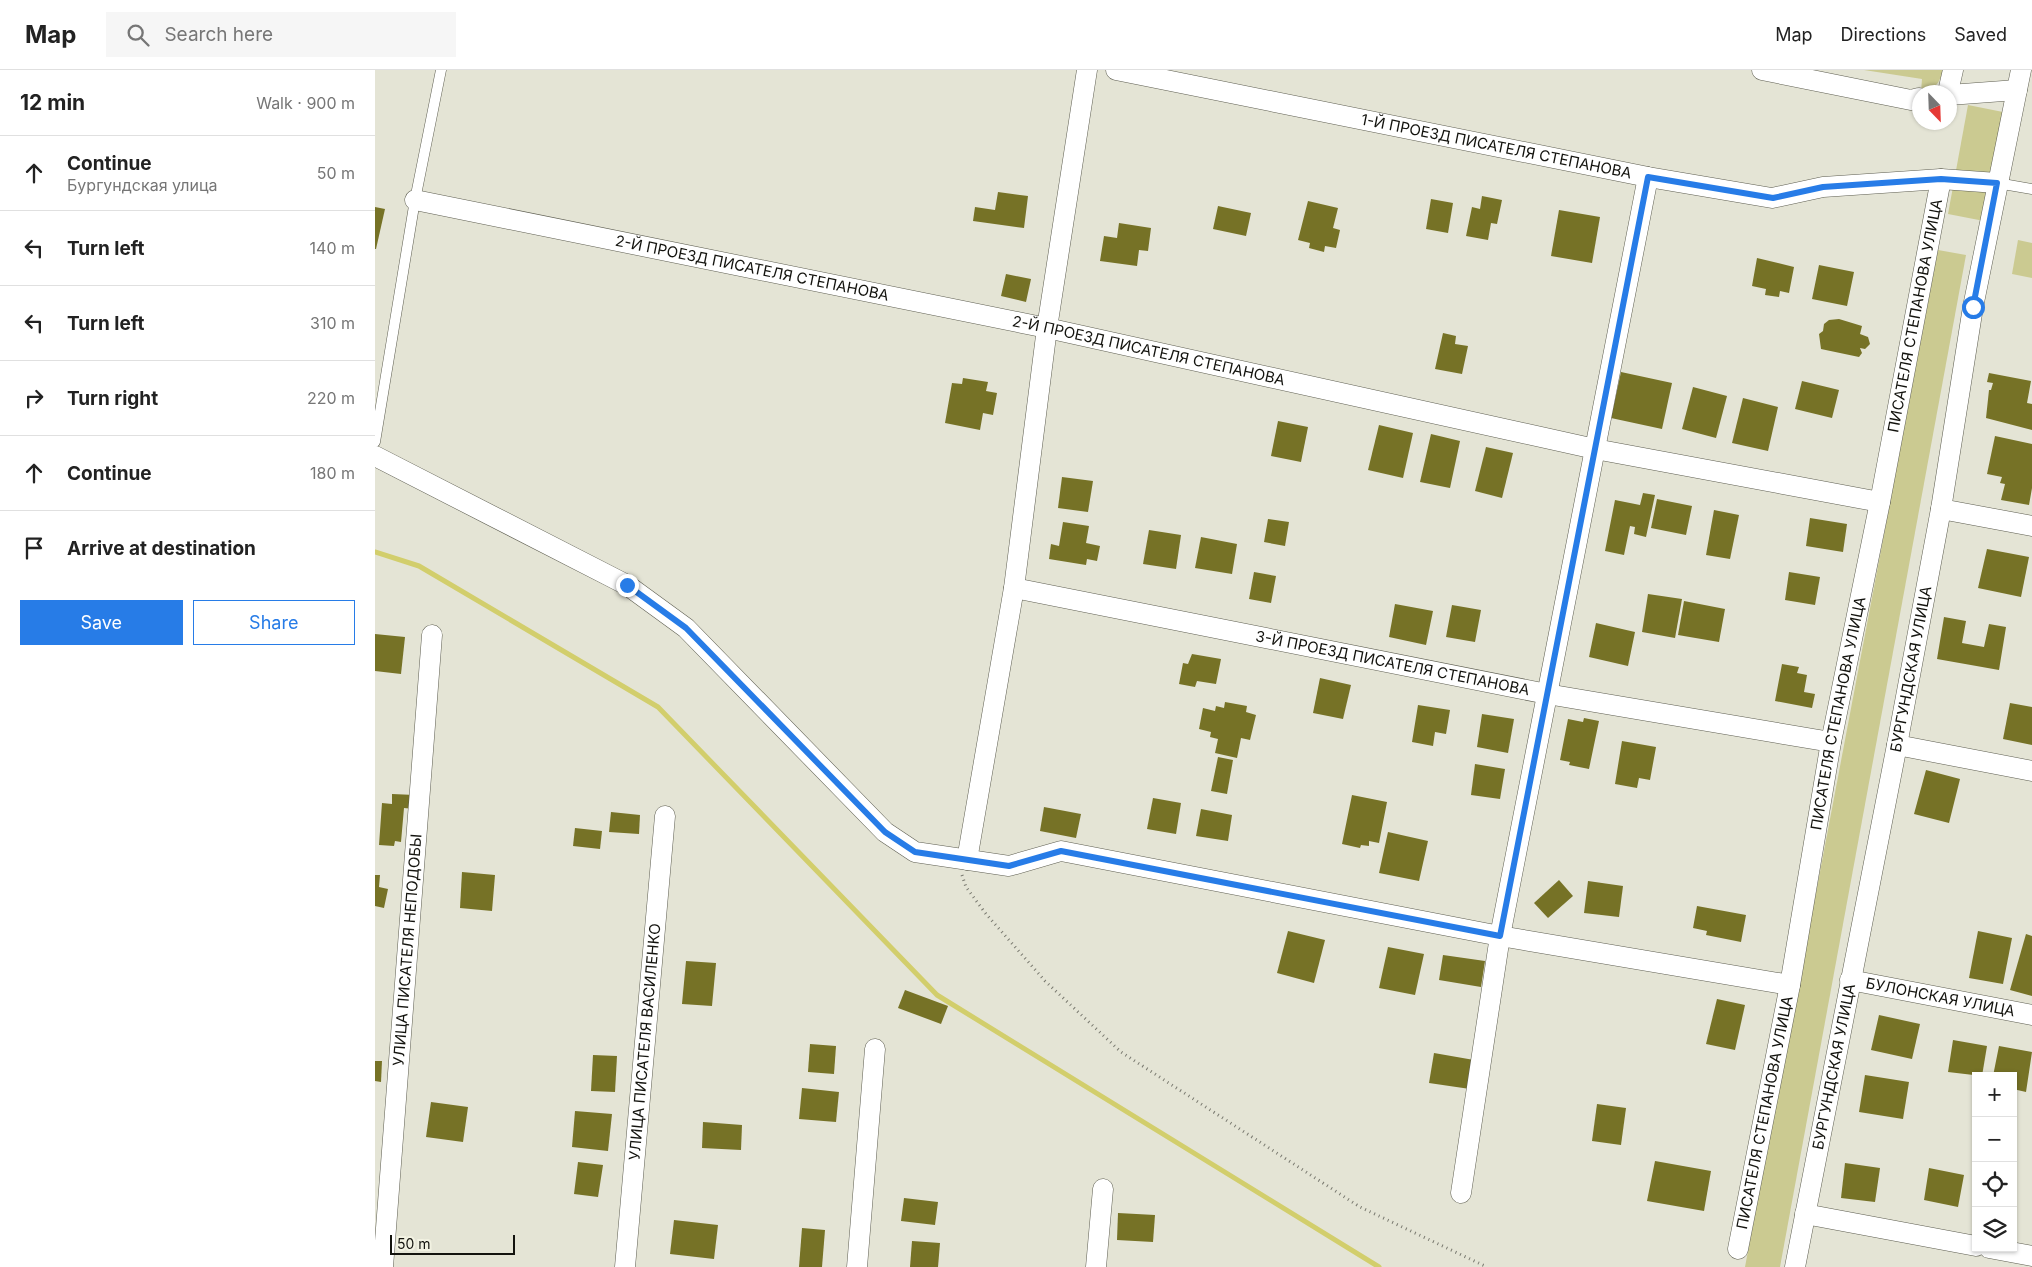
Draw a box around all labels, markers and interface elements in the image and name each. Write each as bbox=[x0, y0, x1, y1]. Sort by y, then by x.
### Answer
search box bbox=[106, 12, 456, 57]
text: Map bbox=[25, 20, 76, 49]
icon: search bbox=[124, 21, 152, 49]
text: Search here bbox=[164, 23, 273, 46]
text: Map bbox=[1775, 24, 1813, 45]
text: Directions bbox=[1841, 24, 1926, 45]
text: Saved bbox=[1954, 24, 2007, 45]
north arrow bbox=[1912, 85, 1957, 130]
text: 12 min bbox=[20, 90, 85, 115]
text: Walk · 900 m bbox=[256, 93, 355, 113]
street label: 1-Й ПРОЕЗД ПИСАТЕЛЯ СТЕПАНОВА bbox=[1359, 110, 1633, 183]
text: Continue bbox=[67, 152, 152, 175]
icon: ahead bbox=[20, 159, 48, 187]
text: 50 m bbox=[317, 163, 355, 183]
text: Бургундская улица bbox=[67, 175, 217, 195]
street label: ПИСАТЕЛЯ СТЕПАНОВА УЛИЦА bbox=[1883, 197, 1946, 434]
street label: 2-Й ПРОЕЗД ПИСАТЕЛЯ СТЕПАНОВА bbox=[614, 231, 891, 305]
icon: left bbox=[20, 234, 48, 262]
text: Turn left bbox=[67, 237, 145, 260]
text: 140 m bbox=[310, 238, 355, 258]
route start bbox=[1962, 296, 1985, 319]
icon: left bbox=[20, 309, 48, 337]
street label: 2-Й ПРОЕЗД ПИСАТЕЛЯ СТЕПАНОВА bbox=[1011, 311, 1287, 389]
text: Turn left bbox=[67, 312, 145, 335]
text: 310 m bbox=[310, 313, 355, 333]
icon: right bbox=[20, 384, 48, 412]
text: Turn right bbox=[67, 387, 158, 410]
text: 220 m bbox=[307, 388, 355, 408]
icon: ahead bbox=[20, 459, 48, 487]
text: Continue bbox=[67, 462, 152, 485]
text: 180 m bbox=[310, 463, 355, 483]
icon: arrive bbox=[20, 534, 48, 562]
text: Arrive at destination bbox=[67, 537, 256, 560]
route end bbox=[616, 574, 639, 597]
street label: БУРГУНДСКАЯ УЛИЦА bbox=[1886, 584, 1935, 754]
street label: ПИСАТЕЛЯ СТЕПАНОВА УЛИЦА bbox=[1806, 595, 1869, 831]
button: Save bbox=[20, 600, 183, 645]
button: Share bbox=[193, 600, 355, 645]
street label: 3-Й ПРОЕЗД ПИСАТЕЛЯ СТЕПАНОВА bbox=[1254, 626, 1531, 699]
street label: УЛИЦА ПИСАТЕЛЯ НЕПОДОБЫ bbox=[389, 833, 426, 1067]
street label: УЛИЦА ПИСАТЕЛЯ ВАСИЛЕНКО bbox=[624, 923, 664, 1161]
street label: БУЛОНСКАЯ УЛИЦА bbox=[1864, 973, 2017, 1021]
street label: БУРГУНДСКАЯ УЛИЦА bbox=[1808, 982, 1859, 1151]
street label: ПИСАТЕЛЯ СТЕПАНОВА УЛИЦА bbox=[1732, 994, 1797, 1231]
map controls bbox=[1972, 1072, 2017, 1252]
button: + bbox=[1972, 1072, 2017, 1117]
button: − bbox=[1972, 1117, 2017, 1162]
button: locate bbox=[1972, 1162, 2017, 1207]
button: layers bbox=[1972, 1207, 2017, 1252]
scale bar bbox=[390, 1232, 515, 1255]
text: 50 m bbox=[397, 1235, 431, 1252]

